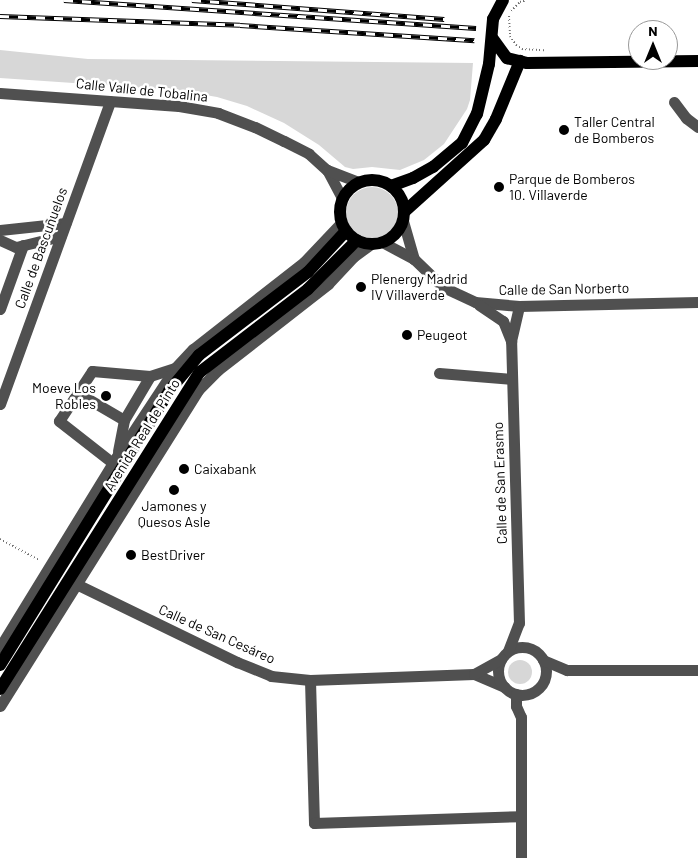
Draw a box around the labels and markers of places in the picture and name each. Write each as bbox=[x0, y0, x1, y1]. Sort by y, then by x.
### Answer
place label: Taller Central de Bomberos bbox=[574, 114, 655, 146]
marker: Taller Central de Bomberos bbox=[558, 124, 570, 136]
place label: Parque de Bomberos 10. Villaverde bbox=[509, 171, 635, 203]
marker: Parque de Bomberos 10. Villaverde bbox=[493, 181, 505, 193]
place label: Plenergy Madrid IV Villaverde bbox=[371, 271, 468, 304]
marker: Plenergy Madrid IV Villaverde bbox=[355, 281, 367, 293]
place label: Peugeot bbox=[417, 327, 468, 343]
marker: Peugeot bbox=[401, 329, 413, 341]
place label: Moeve Los Robles bbox=[32, 380, 96, 412]
marker: Moeve Los Robles bbox=[100, 390, 112, 402]
place label: Caixabank bbox=[194, 461, 256, 477]
marker: Caixabank bbox=[178, 463, 190, 475]
marker: Jamones y Quesos Asle bbox=[168, 484, 180, 496]
place label: Jamones y Quesos Asle bbox=[138, 498, 210, 530]
place label: BestDriver bbox=[141, 547, 205, 563]
marker: BestDriver bbox=[125, 549, 137, 561]

